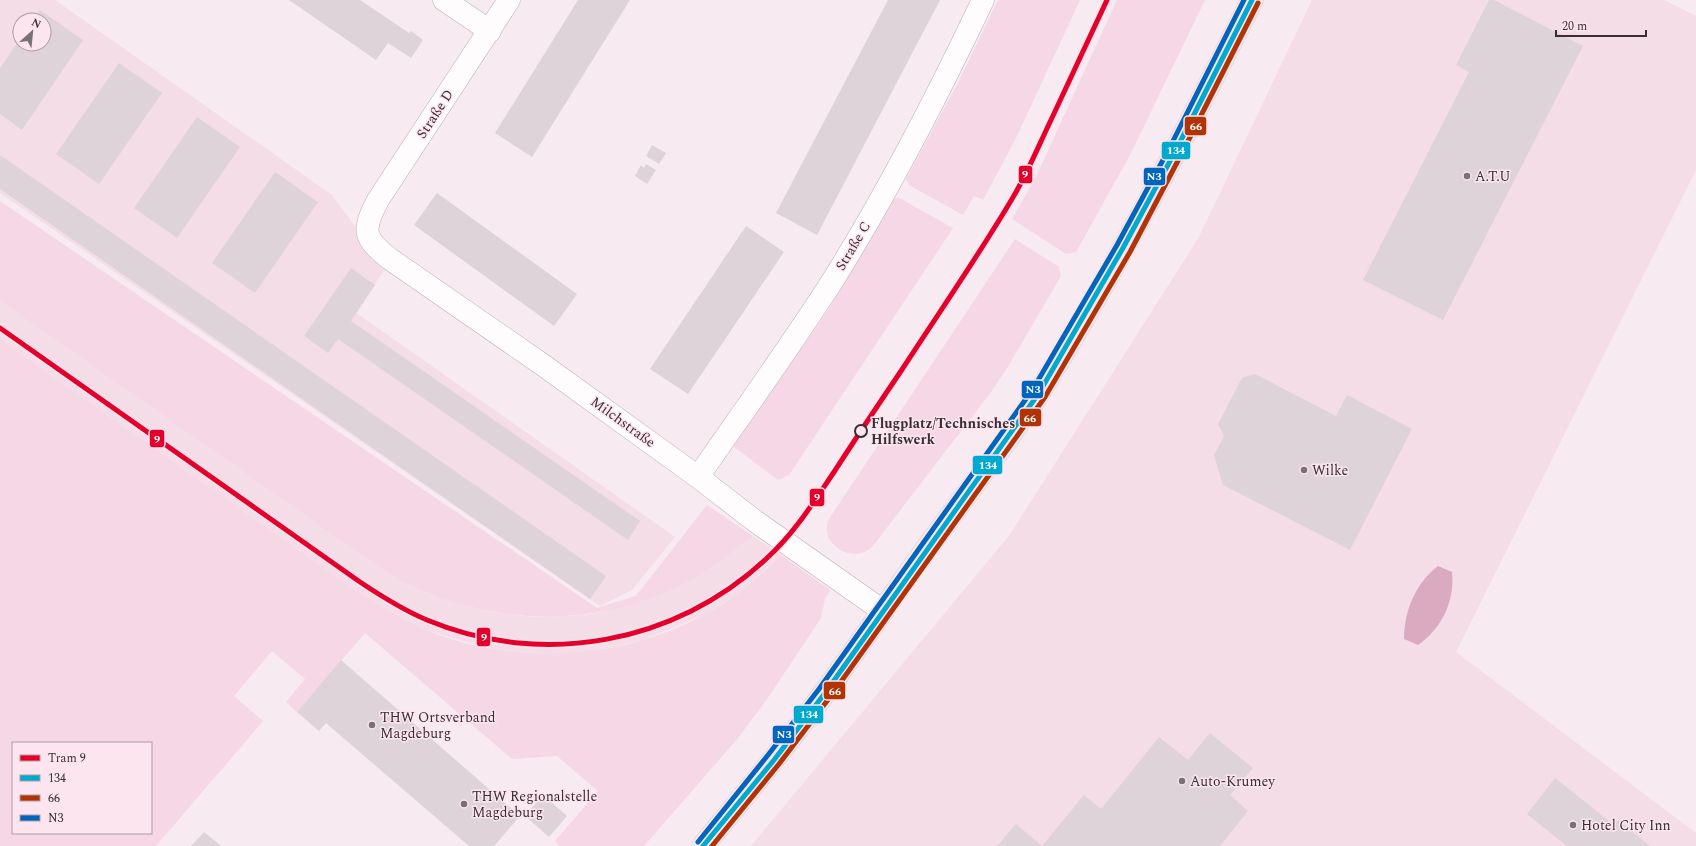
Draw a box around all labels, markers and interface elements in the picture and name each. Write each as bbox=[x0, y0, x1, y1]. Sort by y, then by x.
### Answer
north arrow bbox=[12, 12, 52, 52]
scale bar bbox=[1556, 12, 1646, 38]
text: N bbox=[28, 14, 44, 33]
text: 20 m bbox=[1562, 17, 1587, 36]
street label: Straße D bbox=[411, 85, 459, 143]
line badge: 66 bbox=[1184, 116, 1207, 136]
text: 66 bbox=[1190, 118, 1202, 135]
line badge: 134 bbox=[1161, 141, 1191, 160]
text: 134 bbox=[1167, 142, 1186, 159]
line badge: 9 bbox=[1018, 165, 1033, 184]
text: 9 bbox=[1022, 166, 1028, 183]
place label: A.T.U bbox=[1475, 166, 1511, 187]
line badge: N3 bbox=[1143, 167, 1166, 186]
text: N3 bbox=[1146, 168, 1162, 185]
marker: A.T.U bbox=[1462, 171, 1472, 181]
street label: Straße C bbox=[830, 217, 876, 275]
line badge: N3 bbox=[1021, 380, 1044, 399]
text: N3 bbox=[1025, 381, 1041, 398]
street label: Milchstraße bbox=[586, 391, 660, 453]
line badge: 66 bbox=[1019, 408, 1042, 427]
text: 66 bbox=[1024, 410, 1036, 427]
place label: Flugplatz/Technisches Hilfswerk bbox=[871, 413, 1015, 450]
marker: Flugplatz/Technisches Hilfswerk bbox=[854, 424, 868, 438]
line badge: 9 bbox=[149, 429, 165, 448]
text: 9 bbox=[154, 431, 160, 448]
line badge: 134 bbox=[972, 455, 1003, 475]
text: 134 bbox=[979, 457, 998, 474]
place label: Wilke bbox=[1312, 460, 1349, 481]
marker: Wilke bbox=[1299, 465, 1309, 475]
line badge: 9 bbox=[809, 488, 825, 507]
text: 9 bbox=[814, 489, 820, 506]
line badge: 9 bbox=[476, 627, 491, 647]
text: 9 bbox=[481, 629, 487, 646]
line badge: 66 bbox=[823, 681, 846, 700]
text: 66 bbox=[829, 683, 841, 700]
line badge: 134 bbox=[793, 705, 824, 724]
text: 134 bbox=[800, 706, 819, 723]
place label: THW Ortsverband Magdeburg bbox=[380, 707, 496, 744]
marker: THW Ortsverband Magdeburg bbox=[367, 720, 377, 730]
line badge: N3 bbox=[772, 725, 795, 744]
text: N3 bbox=[776, 726, 792, 743]
legend bbox=[12, 742, 152, 834]
text: Tram 9 bbox=[48, 749, 86, 768]
text: 134 bbox=[48, 769, 66, 788]
place label: Auto-Krumey bbox=[1190, 771, 1276, 792]
marker: Auto-Krumey bbox=[1177, 776, 1187, 786]
place label: THW Regionalstelle Magdeburg bbox=[472, 786, 597, 823]
text: 66 bbox=[48, 789, 60, 808]
marker: THW Regionalstelle Magdeburg bbox=[459, 799, 469, 809]
text: N3 bbox=[48, 809, 64, 828]
place label: Hotel City Inn bbox=[1581, 815, 1671, 836]
marker: Hotel City Inn bbox=[1568, 820, 1578, 830]

